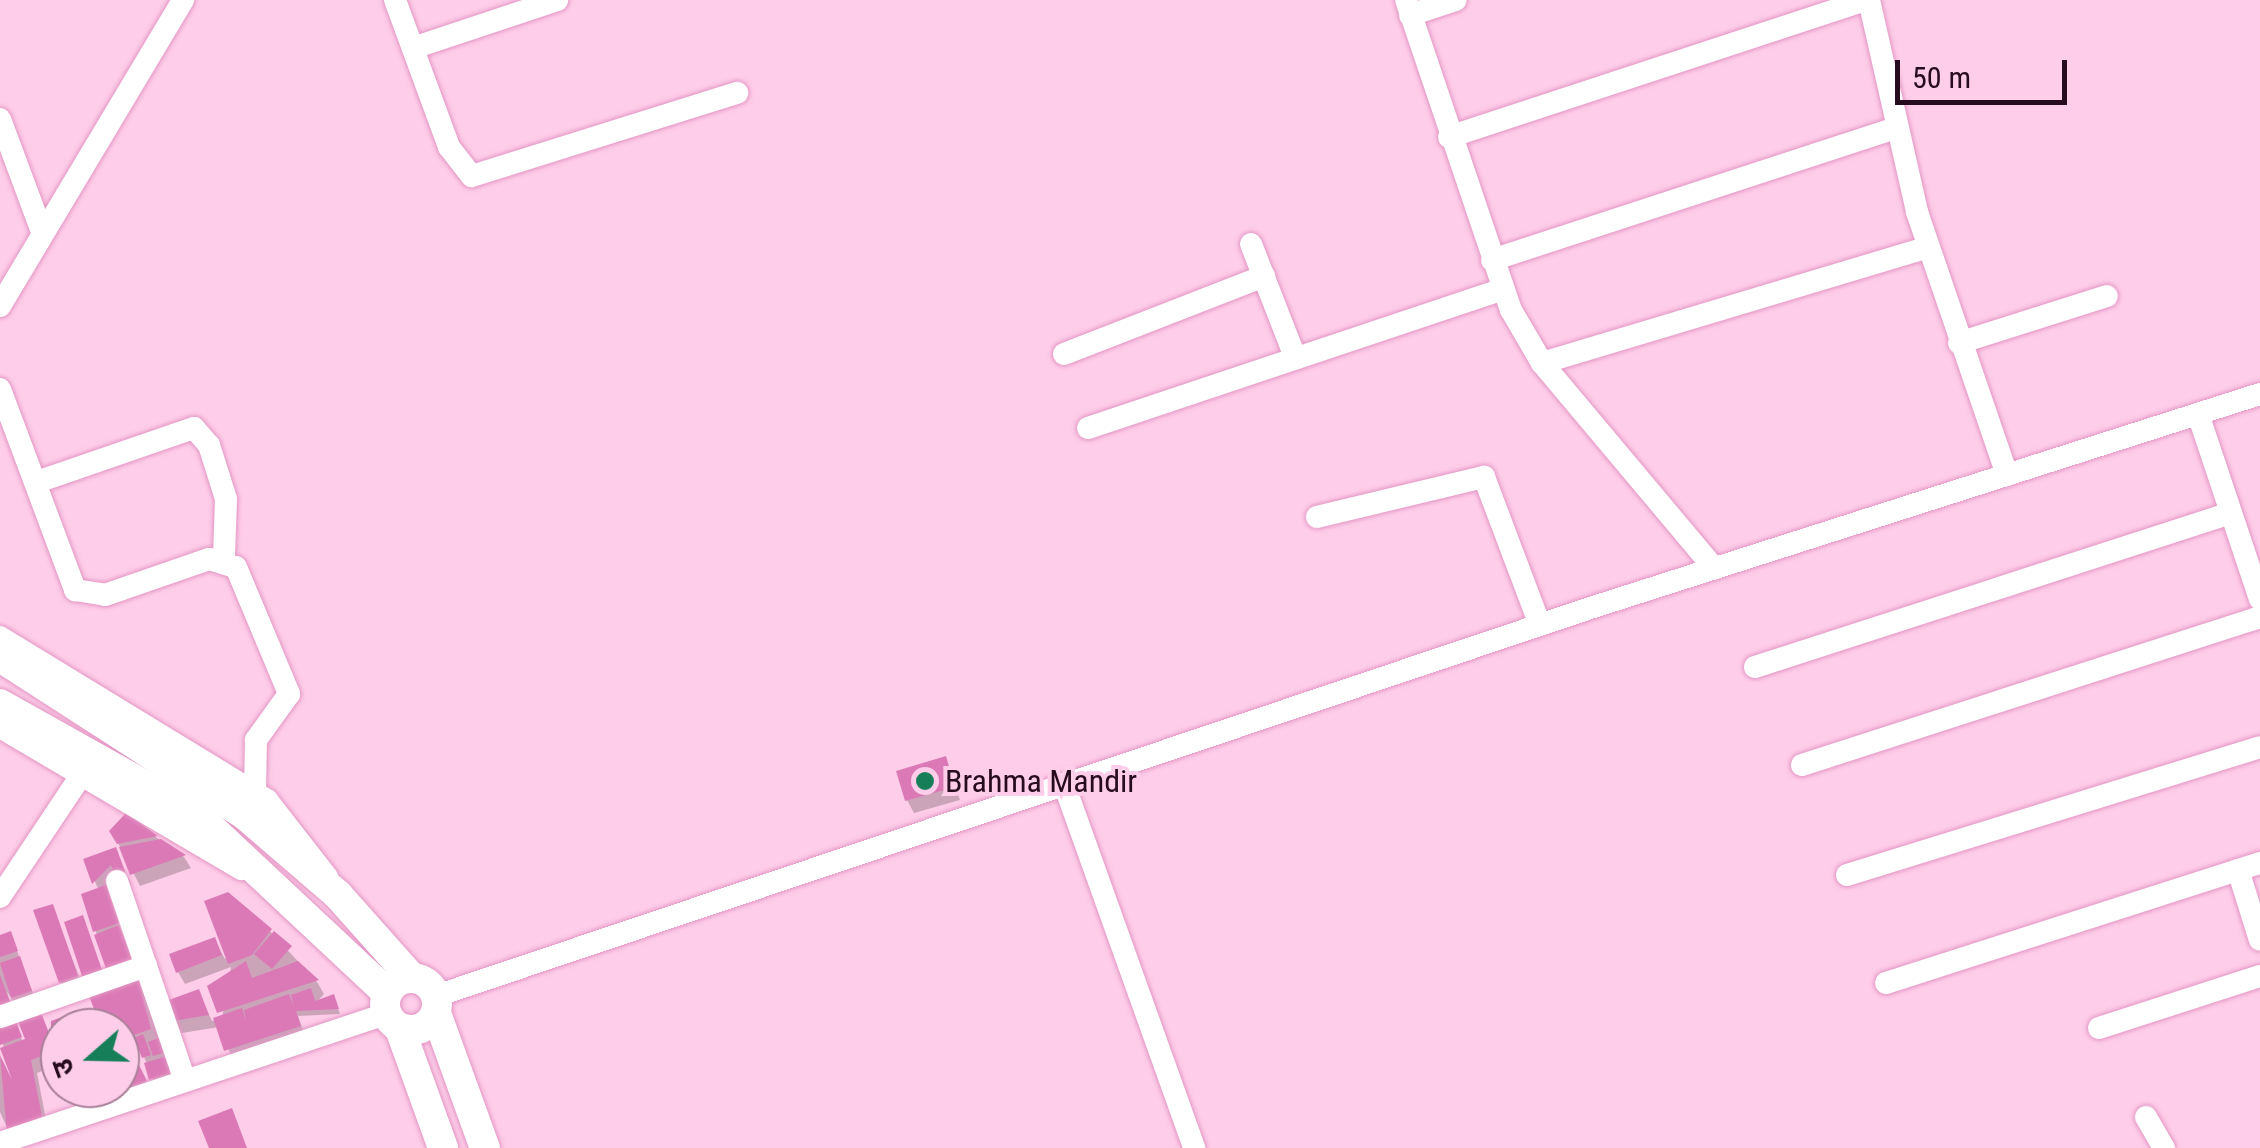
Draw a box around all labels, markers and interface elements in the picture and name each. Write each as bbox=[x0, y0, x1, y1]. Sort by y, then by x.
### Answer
scale bar bbox=[1900, 40, 2072, 102]
text: 50 m bbox=[1912, 60, 1971, 95]
place label: Brahma Mandir bbox=[945, 762, 1137, 800]
marker: Brahma Mandir bbox=[914, 770, 936, 792]
north arrow bbox=[40, 1008, 140, 1108]
text: उ bbox=[45, 1054, 82, 1081]

